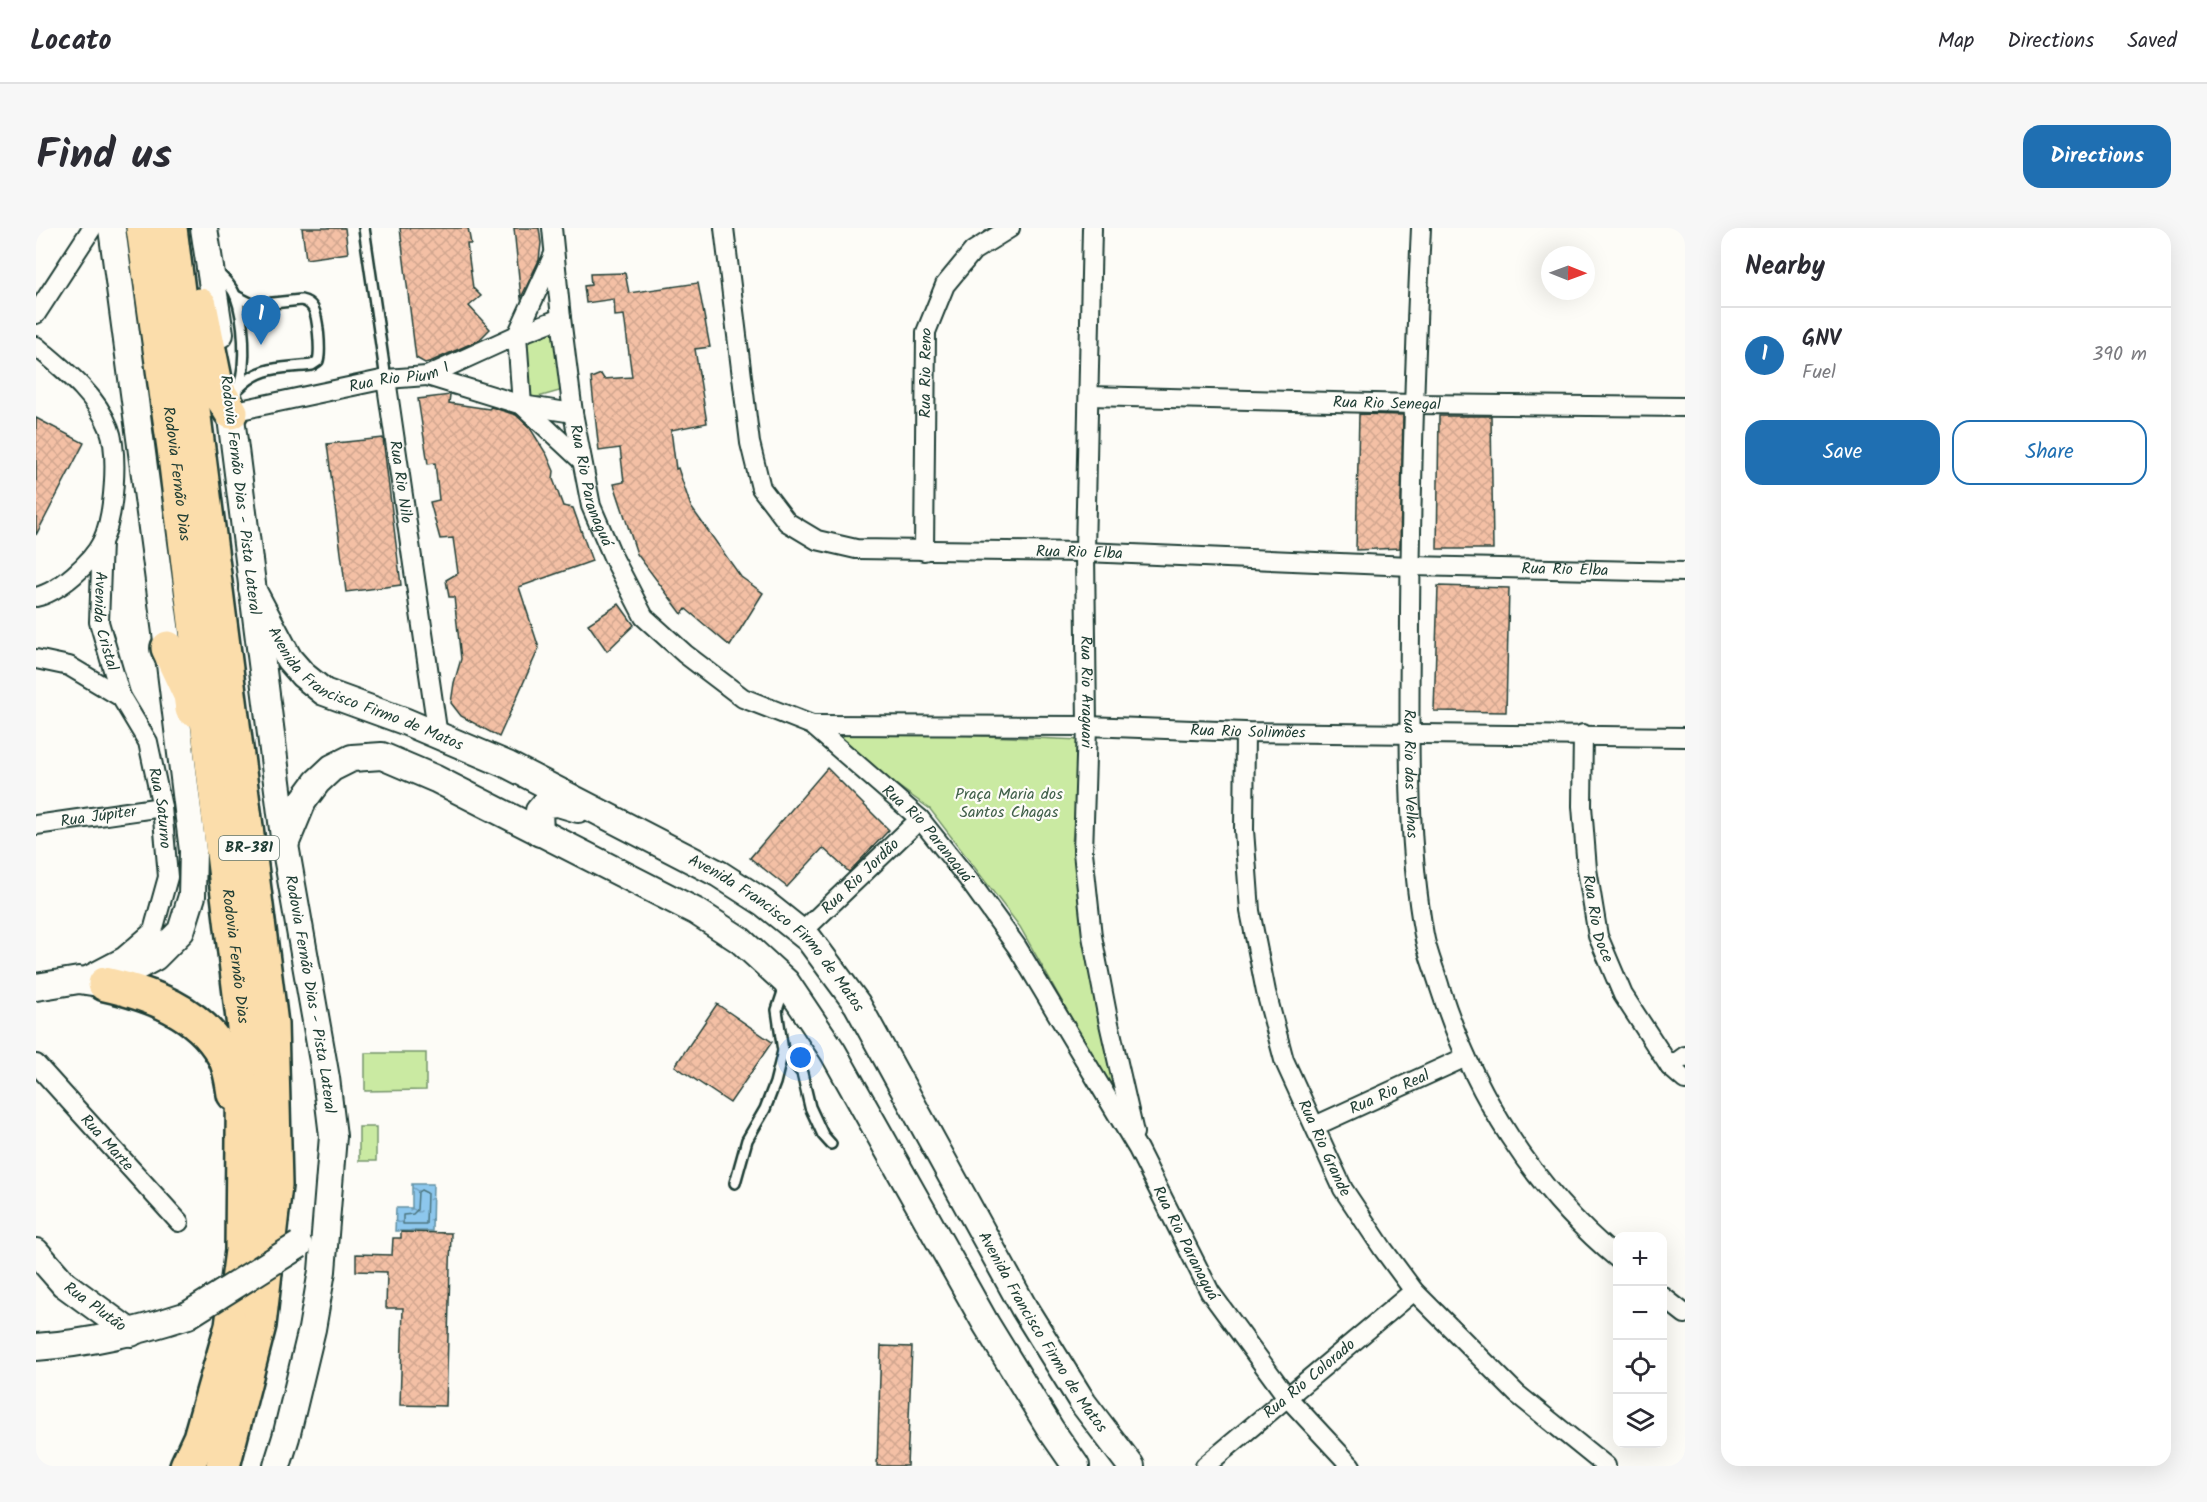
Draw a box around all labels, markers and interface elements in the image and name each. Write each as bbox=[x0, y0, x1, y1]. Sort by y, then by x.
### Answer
text: Locato bbox=[30, 19, 111, 64]
text: Map bbox=[1938, 25, 1974, 58]
text: Directions bbox=[2007, 25, 2094, 58]
text: Saved bbox=[2127, 25, 2177, 58]
text: Find us bbox=[36, 123, 172, 190]
button: Directions bbox=[2023, 125, 2171, 188]
north arrow bbox=[1541, 246, 1595, 300]
text: Nearby bbox=[1745, 246, 1825, 288]
pin: 1 bbox=[242, 296, 280, 345]
text: GNV bbox=[1802, 322, 1841, 357]
street label: Rua Rio Reno bbox=[913, 324, 939, 418]
text: 1 bbox=[1761, 339, 1768, 371]
text: 390 m bbox=[2092, 339, 2147, 371]
street label: Rua Rio Pium I bbox=[347, 355, 454, 399]
text: Fuel bbox=[1802, 357, 1836, 389]
street label: Rodovia Fernão Dias - Pista Lateral bbox=[213, 374, 267, 616]
street label: Rua Rio Senegal bbox=[1332, 390, 1441, 417]
street label: Rodovia Fernão Dias bbox=[156, 405, 198, 543]
button: Save bbox=[1745, 420, 1940, 485]
button: Share bbox=[1952, 420, 2147, 485]
street label: Rua Rio Paranaguá bbox=[563, 422, 620, 552]
street label: Rua Rio Nilo bbox=[383, 439, 419, 525]
street label: Rua Rio Elba bbox=[1036, 539, 1123, 566]
street label: Rua Rio Elba bbox=[1521, 556, 1609, 583]
street label: Avenida Cristal bbox=[86, 571, 125, 674]
street label: Avenida Francisco Firmo de Matos bbox=[261, 622, 468, 757]
street label: Rua Rio Araguari bbox=[1073, 636, 1100, 750]
street label: Rua Rio das Velhas bbox=[1397, 709, 1425, 839]
street label: Rua Rio Solimões bbox=[1190, 717, 1306, 745]
street label: Rua Saturno bbox=[141, 765, 178, 850]
street label: Rua Rio Paranaguá bbox=[876, 779, 980, 889]
park label: Praça Maria dos Santos Chagas bbox=[955, 782, 1063, 825]
street label: Rua Júpiter bbox=[59, 798, 140, 834]
street label: Rua Rio Jordão bbox=[815, 832, 905, 920]
road number: BR-381 bbox=[219, 836, 279, 860]
street label: Avenida Francisco Firmo de Matos bbox=[684, 848, 871, 1016]
street label: Rodovia Fernão Dias - Pista Lateral bbox=[278, 873, 343, 1115]
street label: Rua Rio Doce bbox=[1576, 873, 1620, 966]
street label: Rodovia Fernão Dias bbox=[215, 887, 256, 1025]
your location bbox=[786, 1043, 815, 1072]
street label: Rua Rio Real bbox=[1345, 1063, 1434, 1121]
street label: Rua Rio Grande bbox=[1291, 1096, 1357, 1202]
street label: Rua Marte bbox=[74, 1108, 140, 1177]
street label: Rua Rio Paranaguá bbox=[1146, 1181, 1226, 1307]
street label: Avenida Francisco Firmo de Matos bbox=[972, 1227, 1114, 1438]
map controls bbox=[1613, 1232, 1667, 1448]
button: + bbox=[1613, 1232, 1667, 1286]
street label: Rua Plutão bbox=[58, 1275, 132, 1338]
button: − bbox=[1613, 1286, 1667, 1340]
street label: Rua Rio Colorado bbox=[1258, 1333, 1361, 1425]
button: locate bbox=[1613, 1340, 1667, 1394]
button: layers bbox=[1613, 1394, 1667, 1448]

